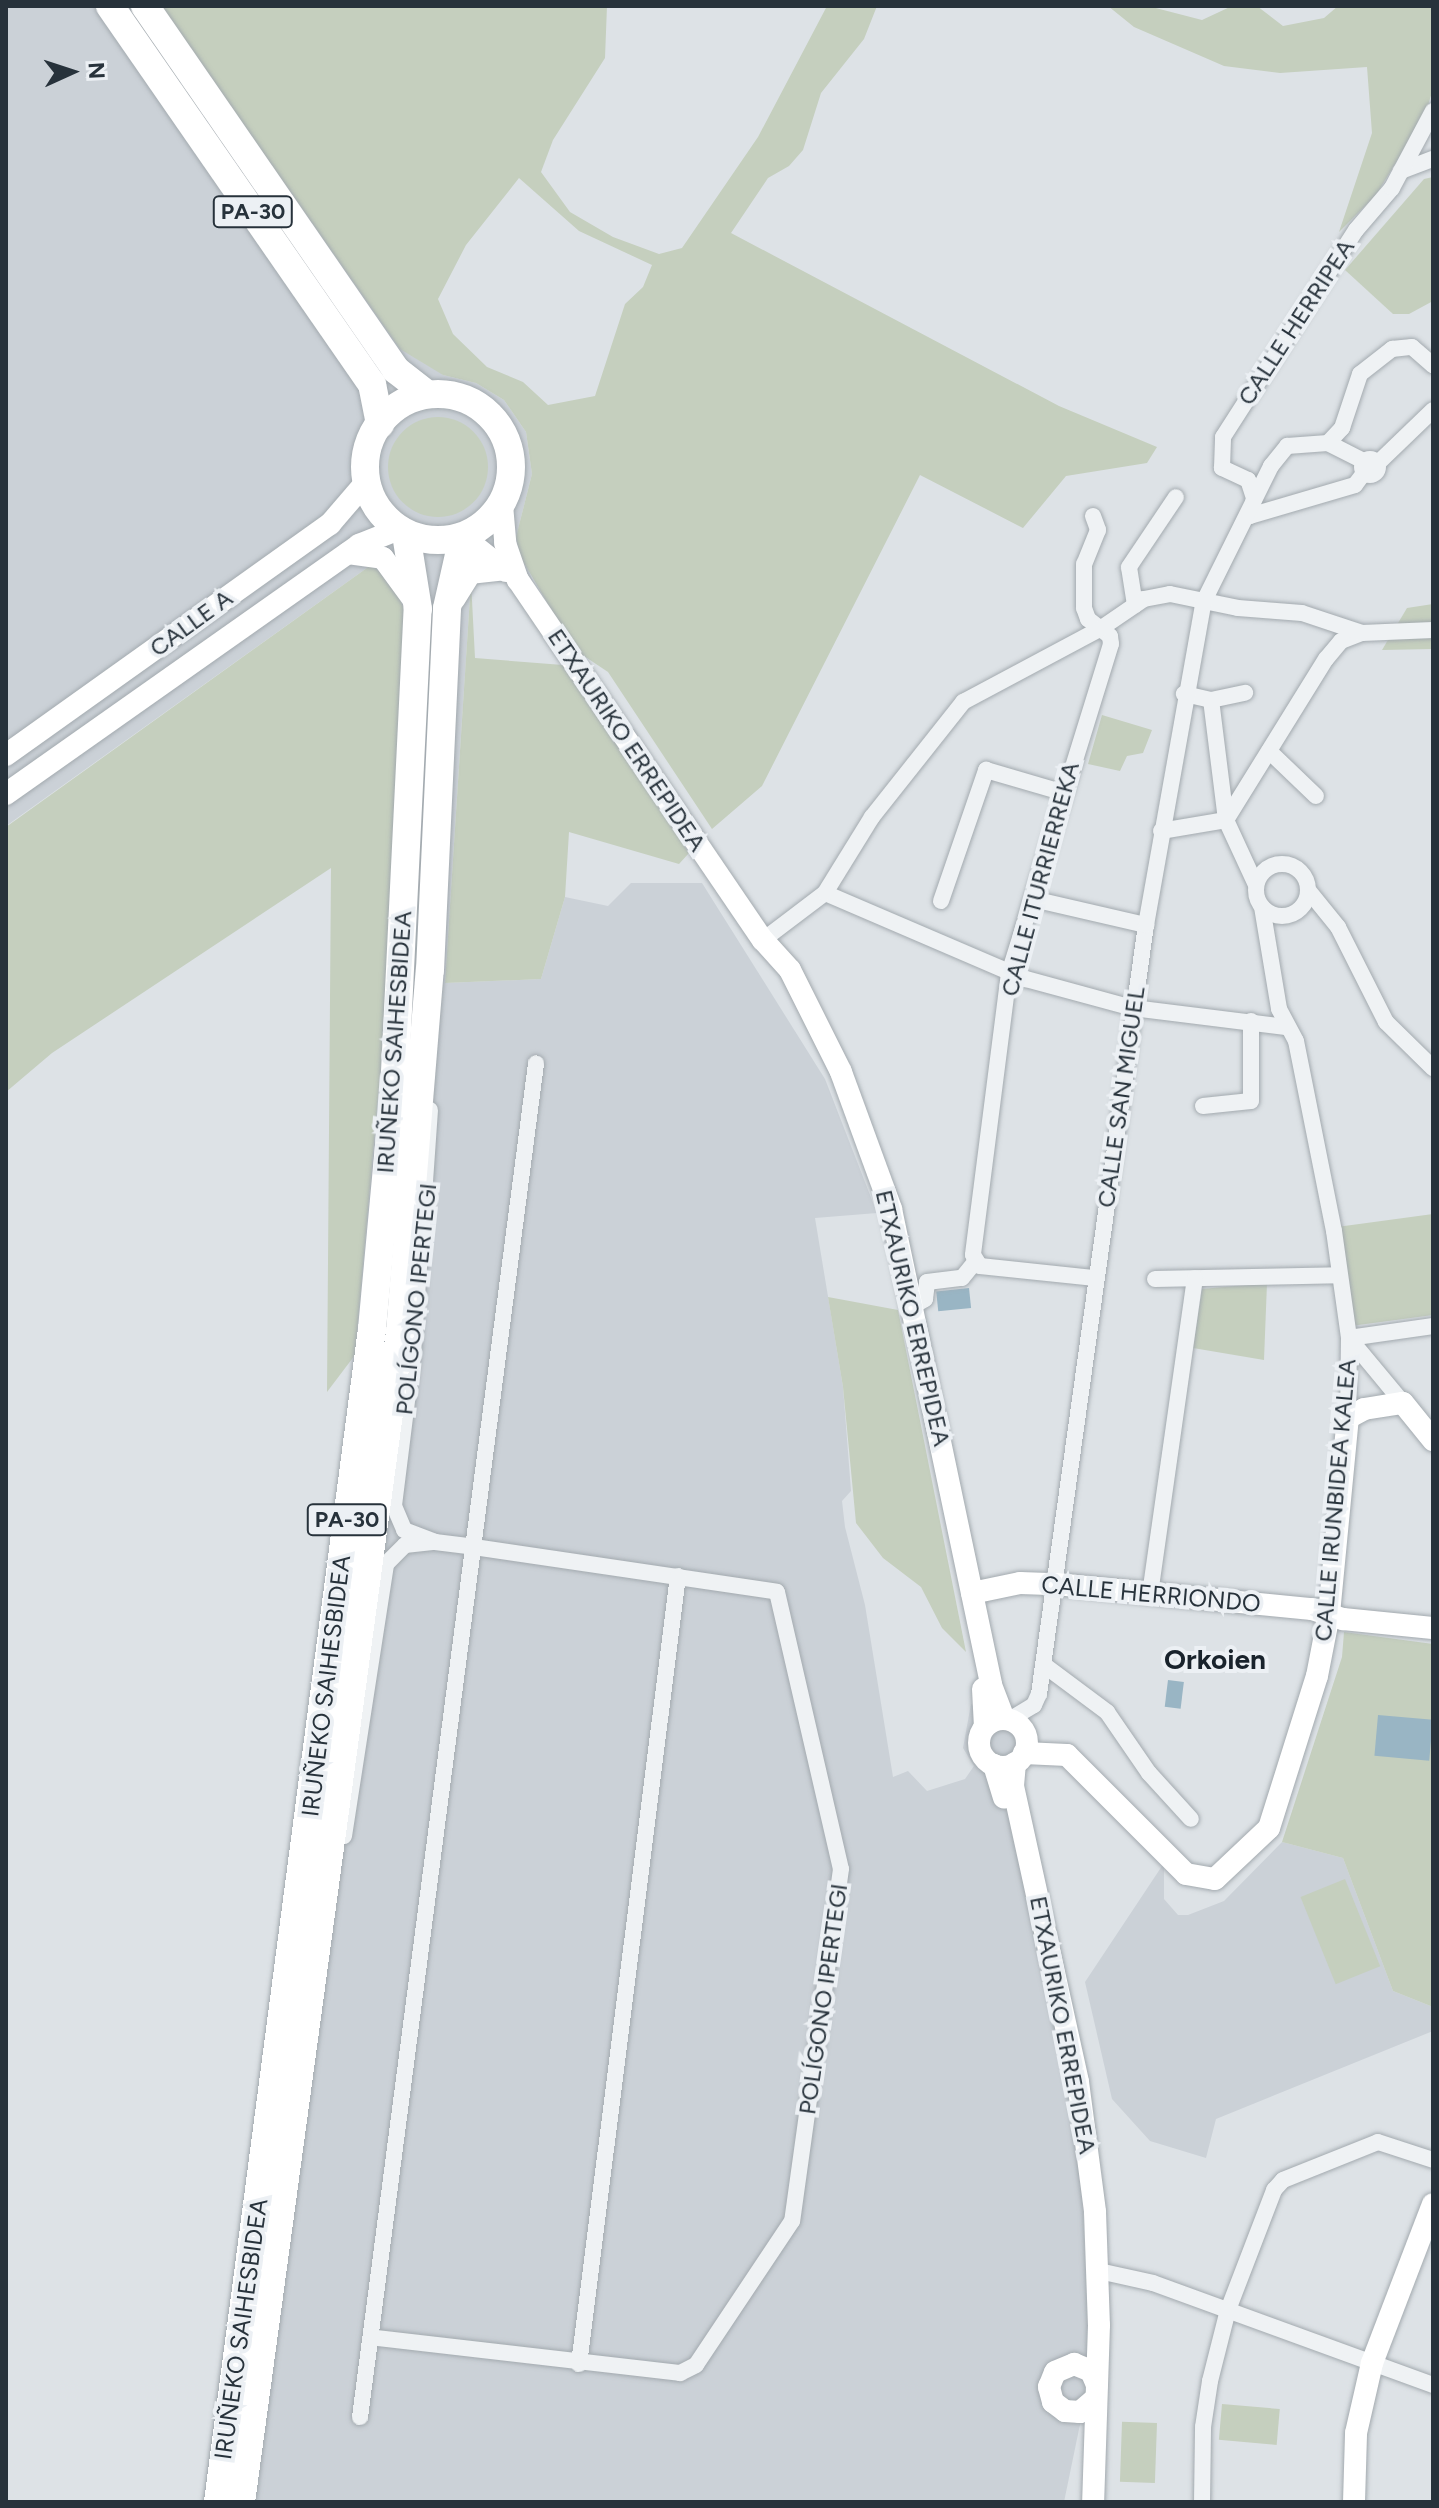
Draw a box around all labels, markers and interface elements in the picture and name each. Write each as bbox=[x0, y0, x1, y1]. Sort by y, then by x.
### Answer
north arrow bbox=[32, 32, 112, 112]
text: N bbox=[83, 62, 110, 80]
road number: PA-30 bbox=[211, 194, 295, 230]
street label: CALLE HERRIPEA bbox=[1232, 234, 1360, 410]
street label: CALLE A bbox=[144, 583, 238, 663]
street label: ETXAURIKO ERREPIDEA bbox=[542, 623, 712, 857]
street label: CALLE ITURRIERREKA bbox=[995, 759, 1085, 999]
street label: IRUÑEKO SAIHESBIDEA bbox=[370, 910, 418, 1174]
street label: CALLE SAN MIGUEL bbox=[1091, 985, 1151, 1209]
street label: POLÍGONO IPERTEGI bbox=[390, 1182, 442, 1416]
street label: ETXAURIKO ERREPIDEA bbox=[870, 1187, 956, 1449]
street label: CALLE IRUNBIDEA KALEA bbox=[1308, 1357, 1362, 1643]
road number: PA-30 bbox=[305, 1502, 389, 1538]
street label: IRUÑEKO SAIHESBIDEA bbox=[296, 1554, 356, 1818]
street label: CALLE HERRIONDO bbox=[1040, 1570, 1262, 1618]
district label: Orkoien bbox=[1164, 1642, 1266, 1676]
street label: POLÍGONO IPERTEGI bbox=[793, 1882, 853, 2116]
street label: ETXAURIKO ERREPIDEA bbox=[1024, 1894, 1102, 2156]
street label: IRUÑEKO SAIHESBIDEA bbox=[208, 2197, 274, 2461]

